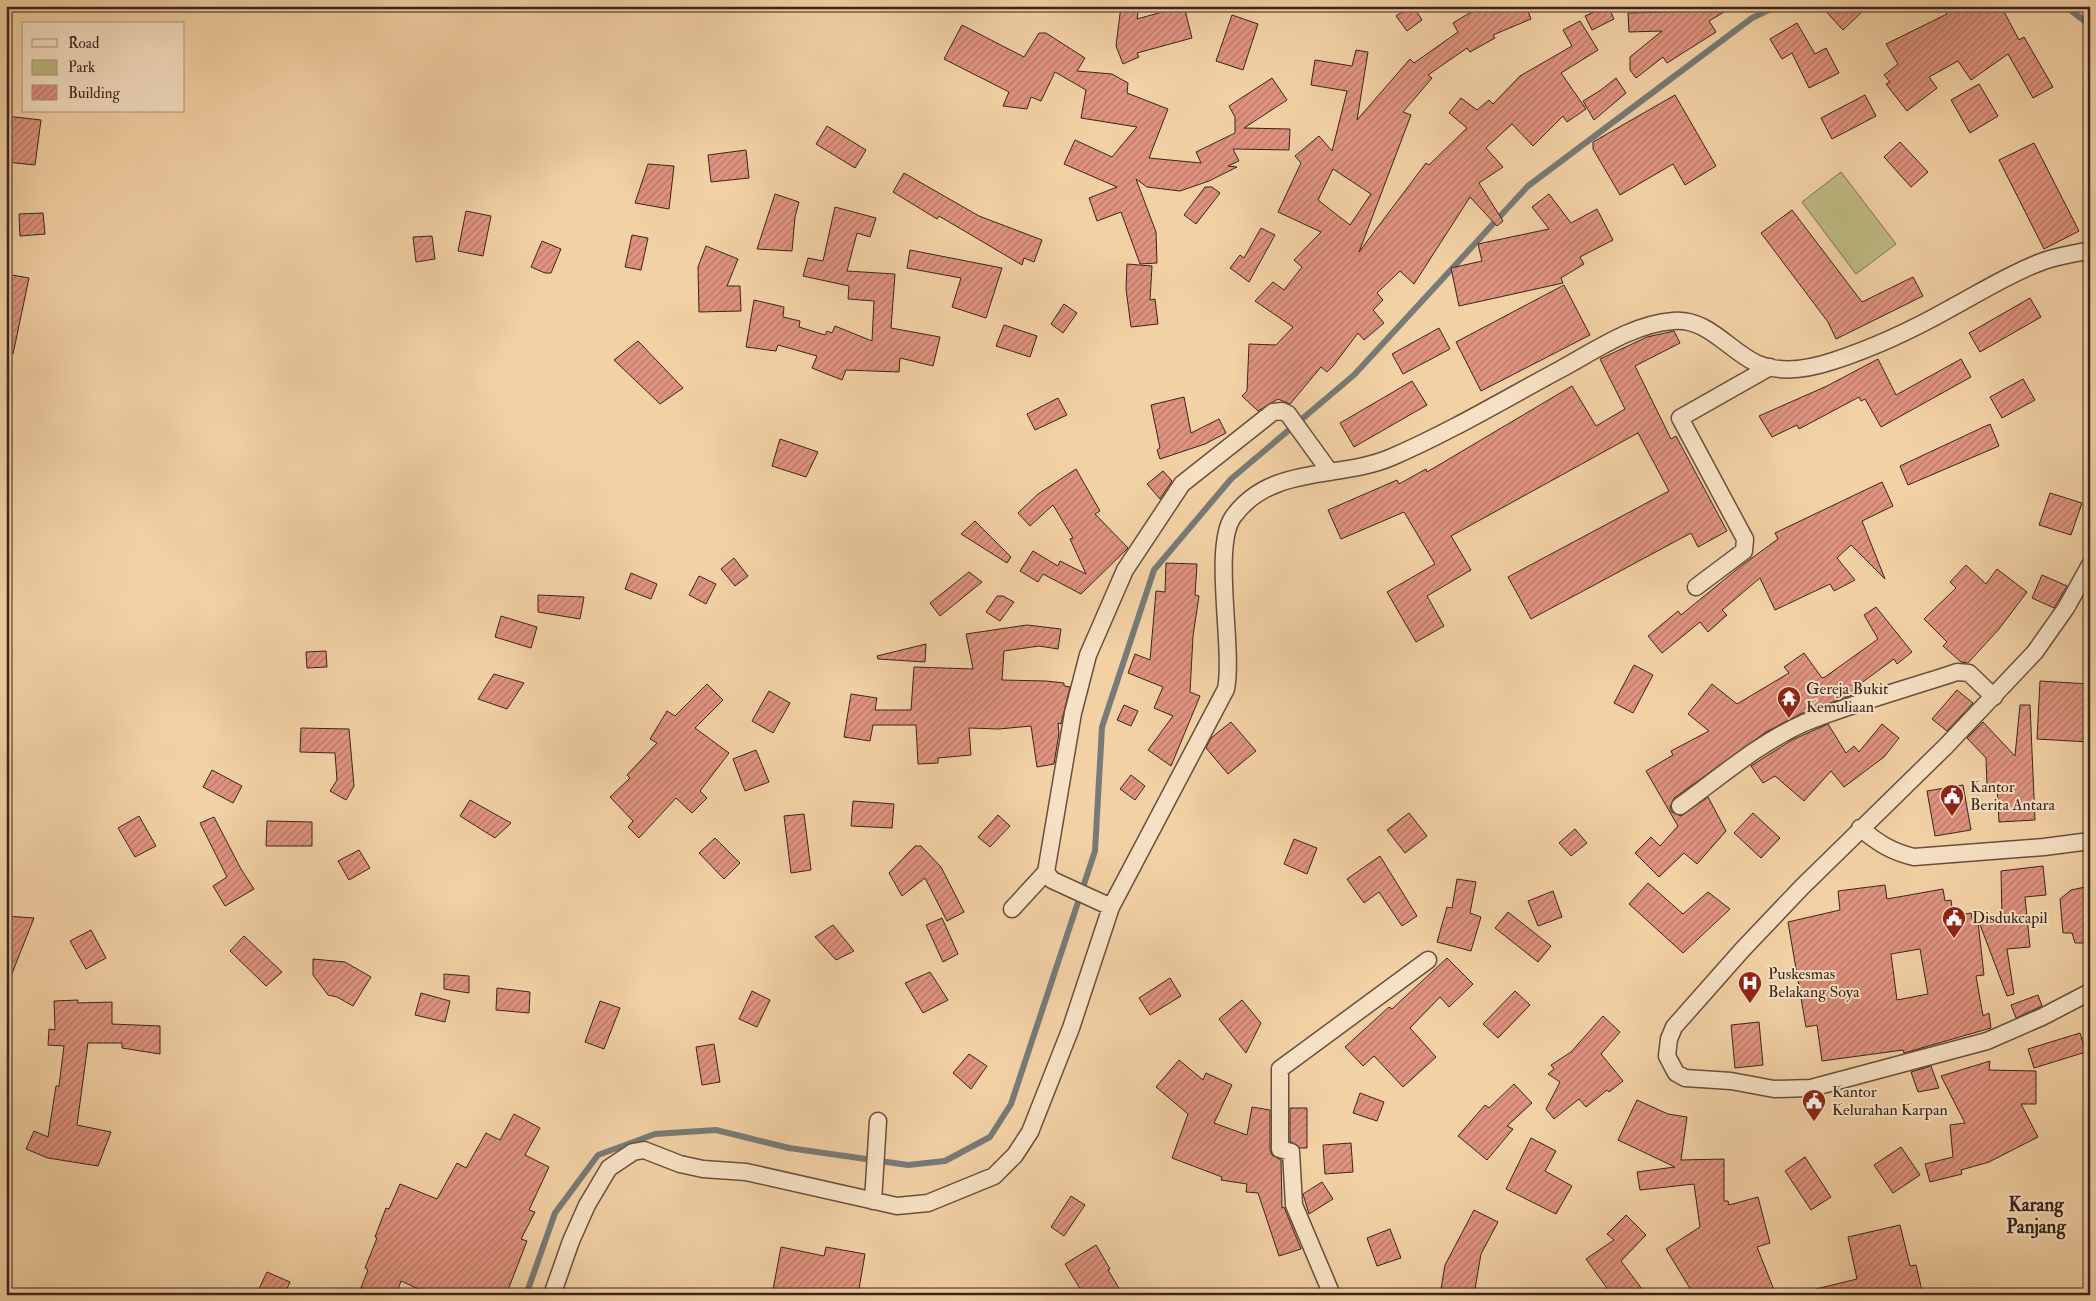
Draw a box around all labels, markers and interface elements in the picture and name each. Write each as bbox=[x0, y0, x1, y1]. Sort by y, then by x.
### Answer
legend bbox=[22, 22, 185, 112]
text: Road bbox=[68, 34, 100, 53]
text: Park bbox=[68, 58, 95, 77]
text: Building bbox=[68, 84, 120, 103]
place label: Gereja Bukit Kemuliaan bbox=[1806, 679, 1888, 717]
temple icon: Gereja Bukit Kemuliaan bbox=[1776, 685, 1802, 719]
place label: Kantor Berita Antara bbox=[1970, 777, 2055, 815]
public building icon: Kantor Berita Antara bbox=[1939, 783, 1965, 817]
public building icon: Disdukcapil bbox=[1941, 905, 1967, 939]
place label: Disdukcapil bbox=[1972, 908, 2048, 929]
place label: Puskesmas Belakang Soya bbox=[1768, 964, 1860, 1002]
hospital icon: Puskesmas Belakang Soya bbox=[1737, 970, 1763, 1004]
place label: Kantor Kelurahan Karpan bbox=[1832, 1082, 1948, 1121]
public building icon: Kantor Kelurahan Karpan bbox=[1801, 1088, 1827, 1122]
district label: Karang Panjang bbox=[2006, 1193, 2066, 1240]

